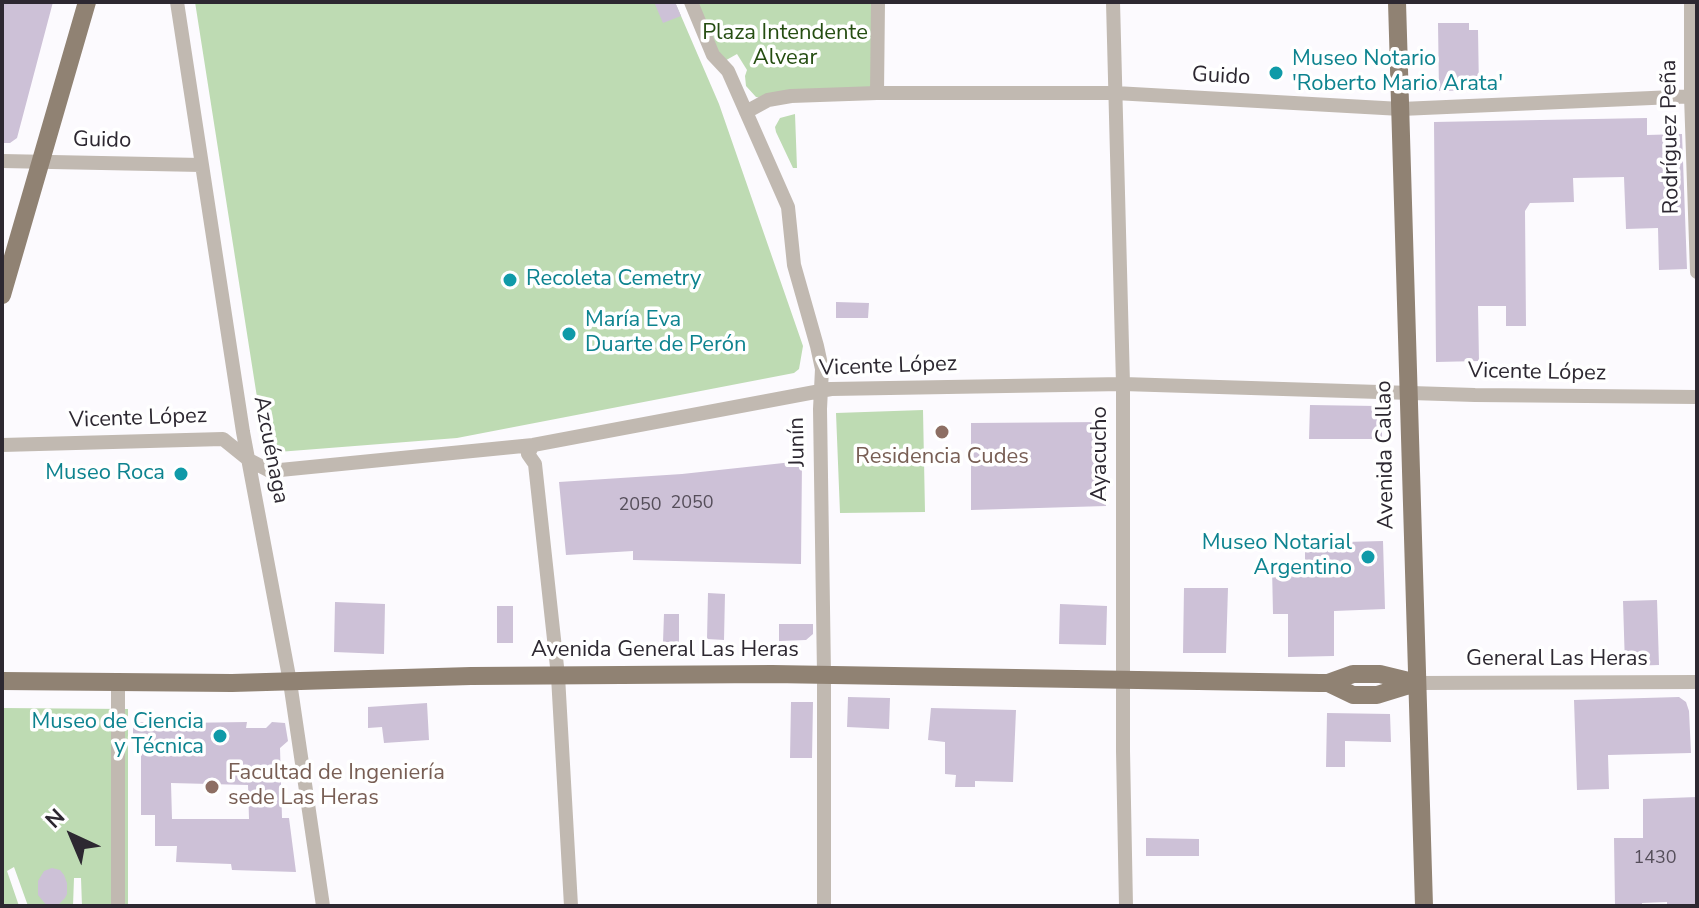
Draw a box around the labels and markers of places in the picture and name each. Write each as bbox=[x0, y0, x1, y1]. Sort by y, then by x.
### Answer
place label: Museo Notario 'Roberto Mario Arata' bbox=[1292, 47, 1503, 98]
marker: Museo Notario 'Roberto Mario Arata' bbox=[1267, 64, 1285, 82]
place label: Recoleta Cemetry bbox=[526, 267, 701, 293]
marker: Recoleta Cemetry bbox=[501, 271, 519, 289]
place label: María Eva Duarte de Perón bbox=[585, 308, 747, 360]
marker: María Eva Duarte de Perón bbox=[560, 325, 578, 343]
marker: Residencia Cudes bbox=[933, 423, 951, 441]
place label: Residencia Cudes bbox=[855, 445, 1029, 471]
place label: Museo Roca bbox=[45, 461, 165, 487]
marker: Museo Roca bbox=[172, 465, 190, 483]
place label: Museo Notarial Argentino bbox=[1202, 531, 1352, 582]
marker: Museo Notarial Argentino bbox=[1359, 548, 1377, 566]
place label: Museo de Ciencia y Técnica bbox=[31, 710, 204, 762]
marker: Museo de Ciencia y Técnica bbox=[211, 727, 229, 745]
place label: Facultad de Ingeniería sede Las Heras bbox=[228, 761, 445, 812]
marker: Facultad de Ingeniería sede Las Heras bbox=[203, 778, 221, 796]

